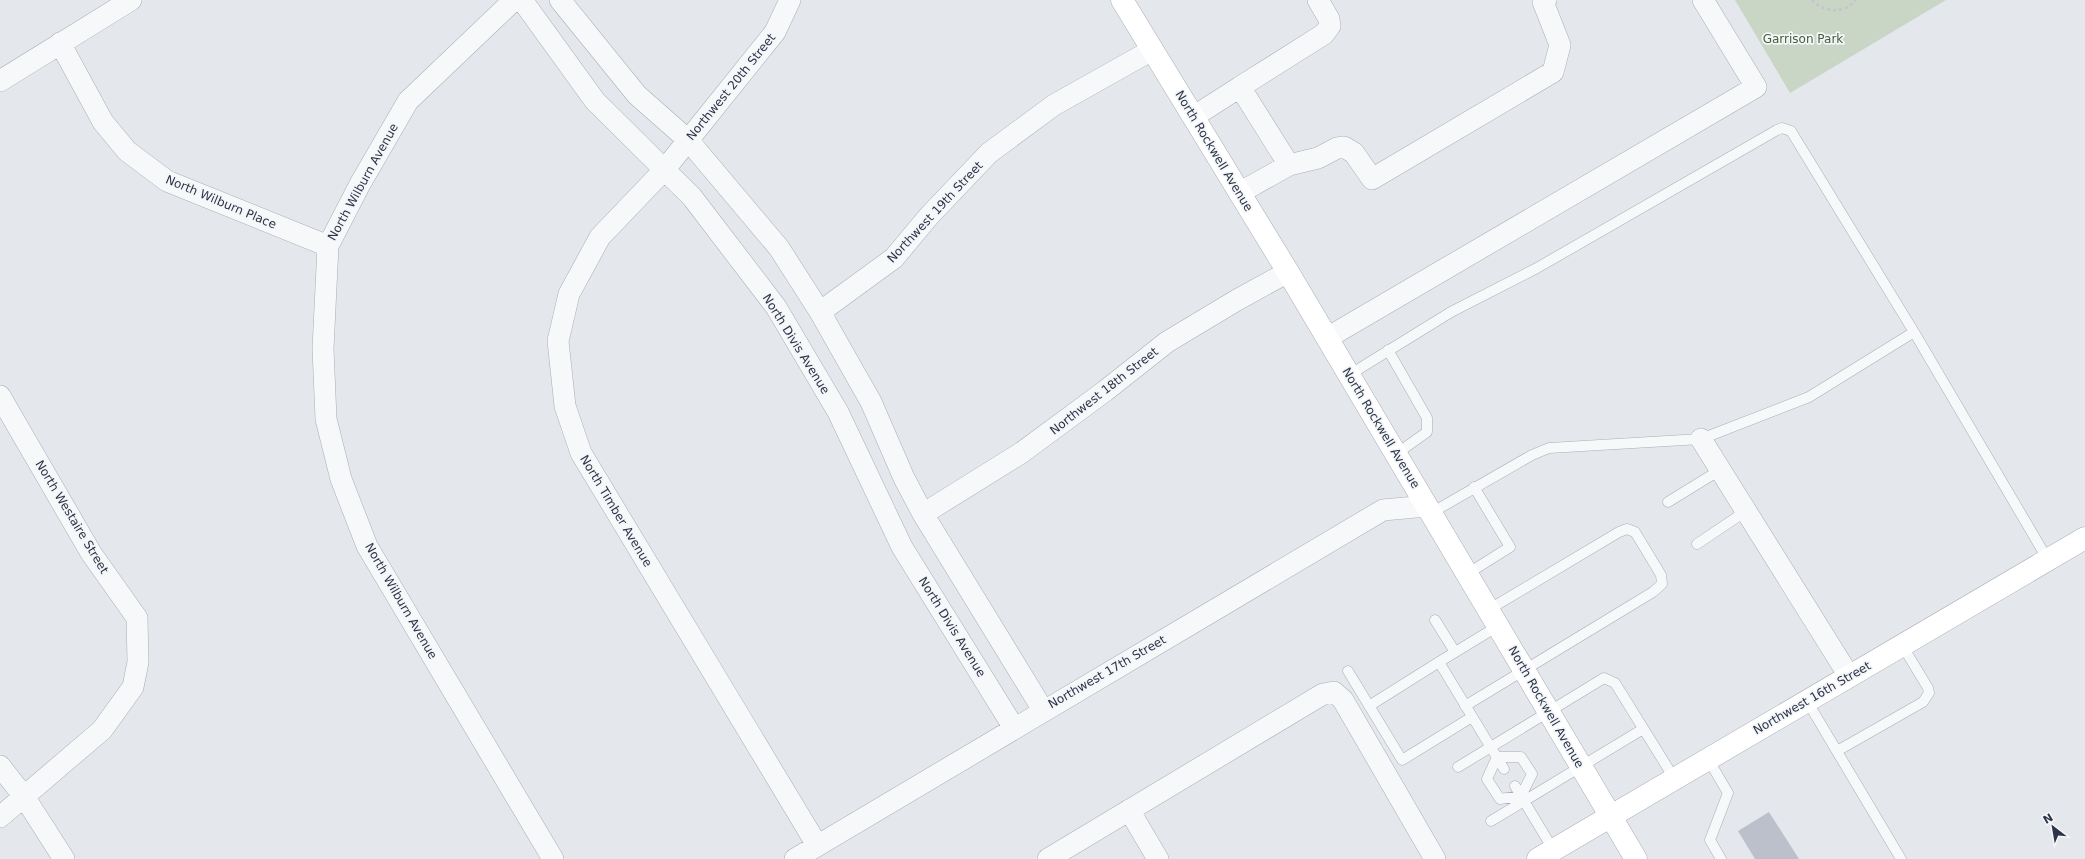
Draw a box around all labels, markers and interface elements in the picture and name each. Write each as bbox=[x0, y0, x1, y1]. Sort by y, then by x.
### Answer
street label: Northwest 20th Street bbox=[684, 31, 779, 143]
park label: Garrison Park bbox=[1763, 32, 1843, 46]
street label: North Rockwell Avenue bbox=[1172, 88, 1256, 214]
street label: North Wilburn Avenue bbox=[325, 121, 401, 243]
street label: Northwest 19th Street bbox=[884, 158, 986, 266]
street label: North Wilburn Place bbox=[164, 172, 278, 232]
street label: North Divis Avenue bbox=[760, 292, 832, 396]
street label: Northwest 18th Street bbox=[1047, 344, 1161, 438]
street label: North Rockwell Avenue bbox=[1339, 365, 1423, 491]
street label: North Timber Avenue bbox=[577, 453, 655, 569]
street label: North Westaire Street bbox=[33, 458, 112, 577]
street label: North Wilburn Avenue bbox=[362, 541, 440, 661]
street label: North Divis Avenue bbox=[916, 575, 988, 679]
street label: Northwest 17th Street bbox=[1046, 632, 1169, 711]
street label: North Rockwell Avenue bbox=[1505, 644, 1587, 770]
street label: Northwest 16th Street bbox=[1751, 658, 1874, 737]
north arrow bbox=[2033, 807, 2073, 847]
text: N bbox=[2041, 811, 2055, 827]

